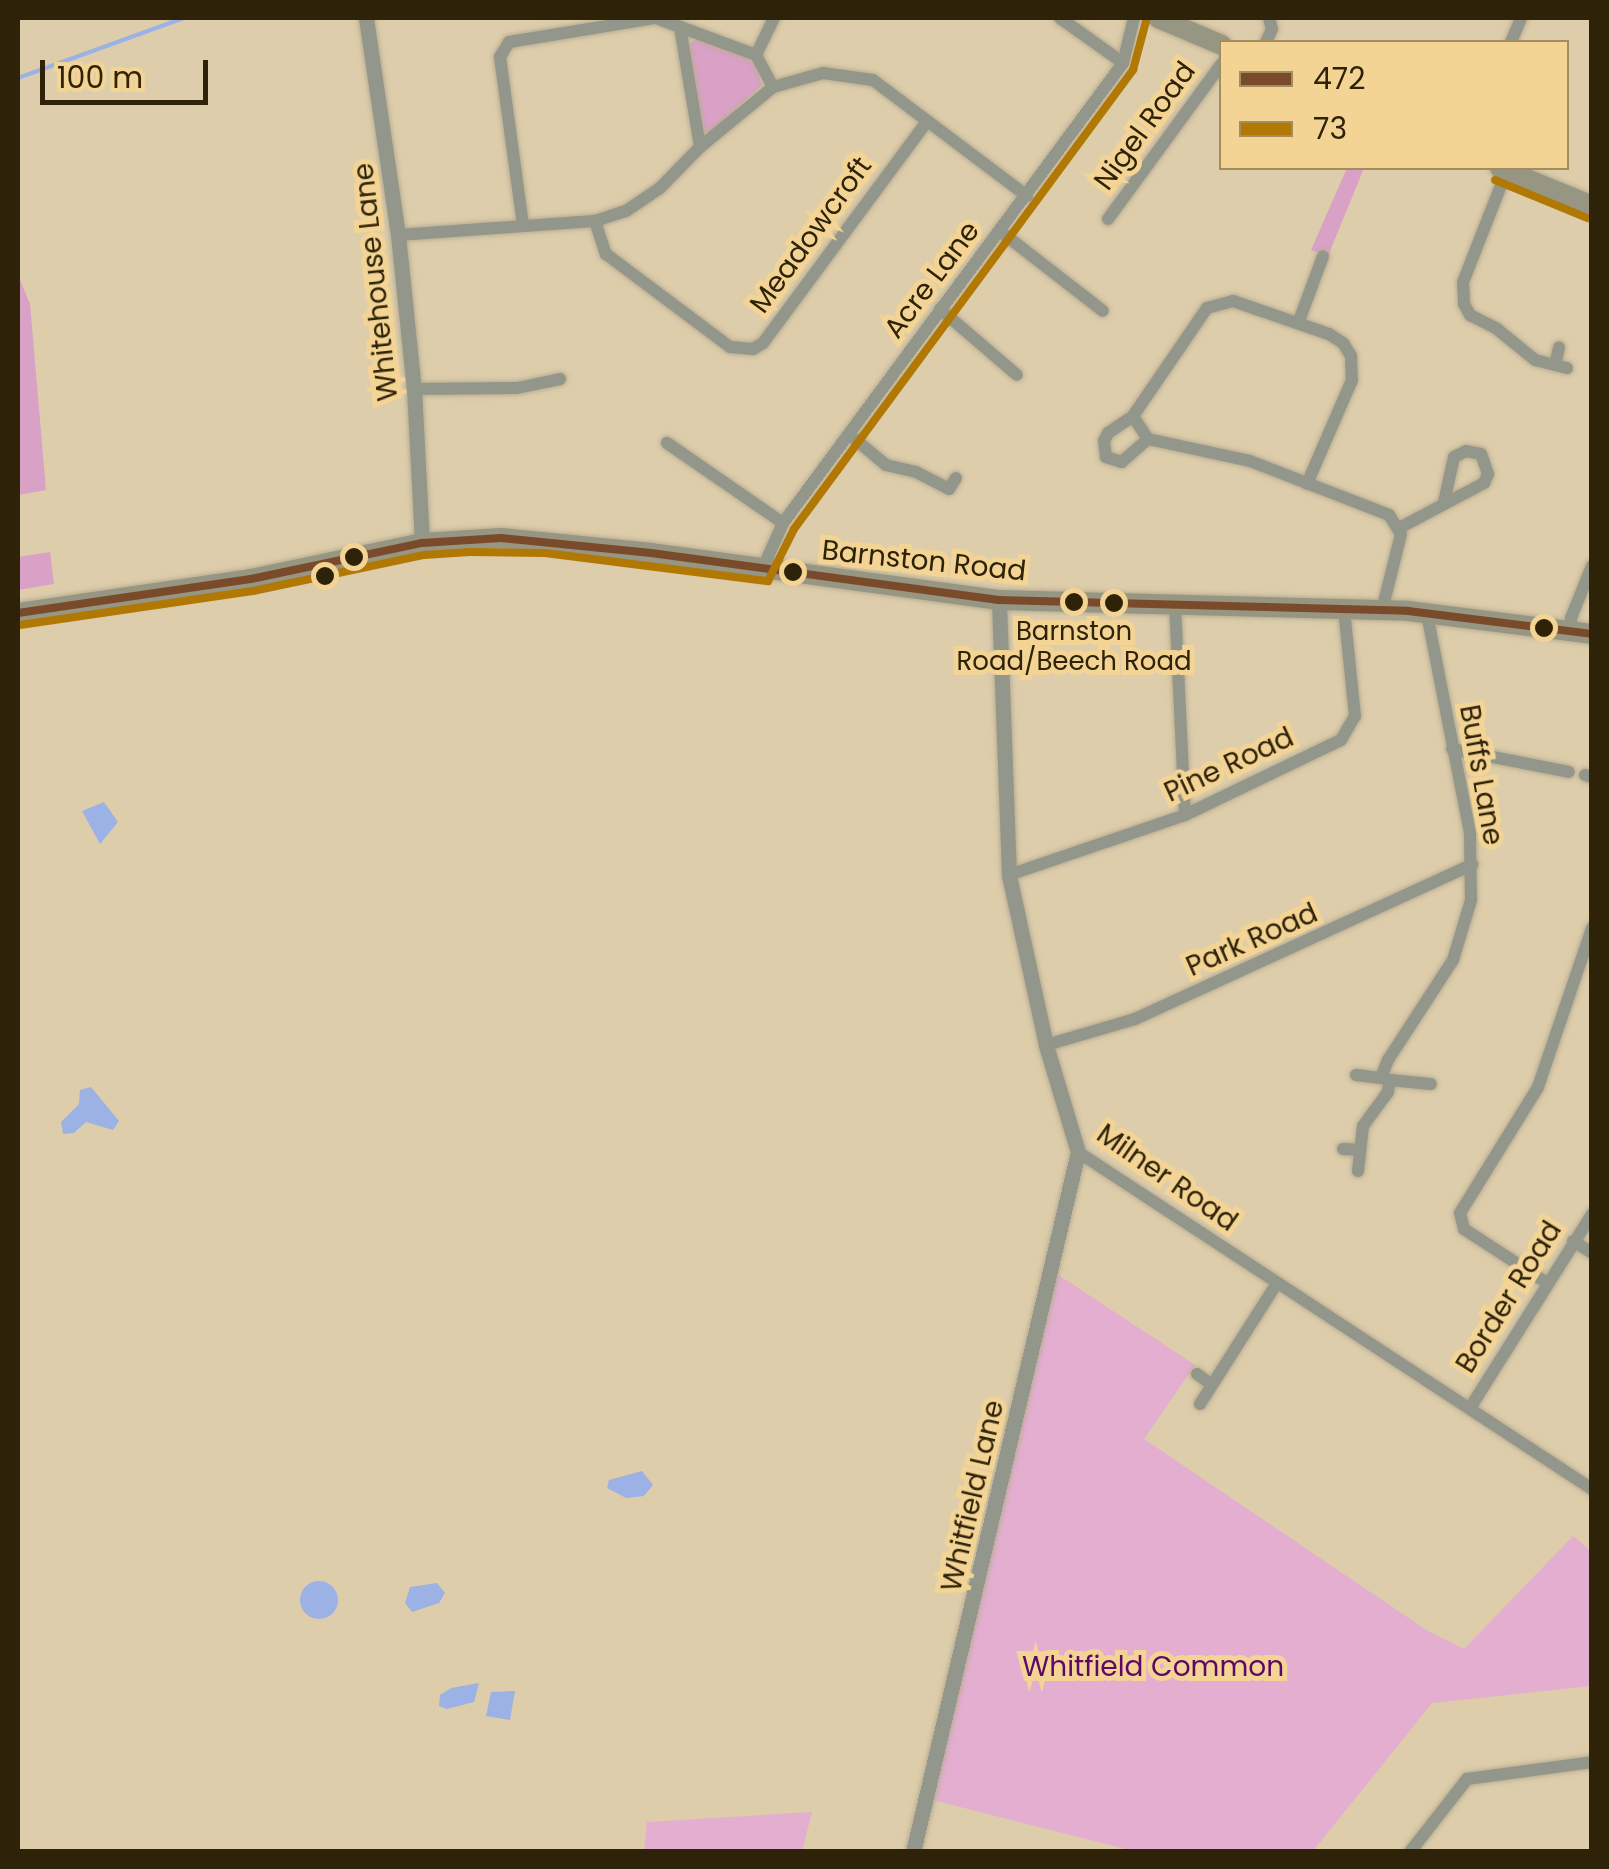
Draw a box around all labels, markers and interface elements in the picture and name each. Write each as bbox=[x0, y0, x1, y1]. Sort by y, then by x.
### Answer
scale bar bbox=[45, 40, 212, 102]
legend bbox=[1219, 40, 1569, 170]
street label: Nigel Road bbox=[1087, 55, 1203, 197]
text: 100 m bbox=[57, 56, 143, 99]
text: 472 bbox=[1313, 57, 1366, 100]
text: 73 bbox=[1313, 107, 1347, 150]
street label: Meadowcroft bbox=[743, 150, 879, 320]
street label: Whitehouse Lane bbox=[347, 161, 405, 403]
street label: Acre Lane bbox=[877, 215, 987, 345]
street label: Barnston Road bbox=[820, 534, 1028, 588]
unlabelled marker bbox=[344, 547, 364, 567]
unlabelled marker bbox=[783, 562, 803, 582]
unlabelled marker bbox=[315, 566, 335, 586]
marker: Barnston Road/Beech Road bbox=[1064, 592, 1084, 612]
unlabelled marker bbox=[1104, 593, 1124, 613]
place label: Barnston Road/Beech Road bbox=[956, 616, 1192, 678]
unlabelled marker bbox=[1534, 618, 1554, 638]
street label: Buffs Lane bbox=[1452, 702, 1510, 848]
street label: Pine Road bbox=[1159, 720, 1299, 810]
street label: Park Road bbox=[1181, 896, 1323, 984]
street label: Milner Road bbox=[1090, 1117, 1244, 1239]
street label: Border Road bbox=[1449, 1215, 1569, 1379]
street label: Whitfield Lane bbox=[935, 1397, 1011, 1595]
park label: Whitfield Common bbox=[1022, 1650, 1284, 1684]

